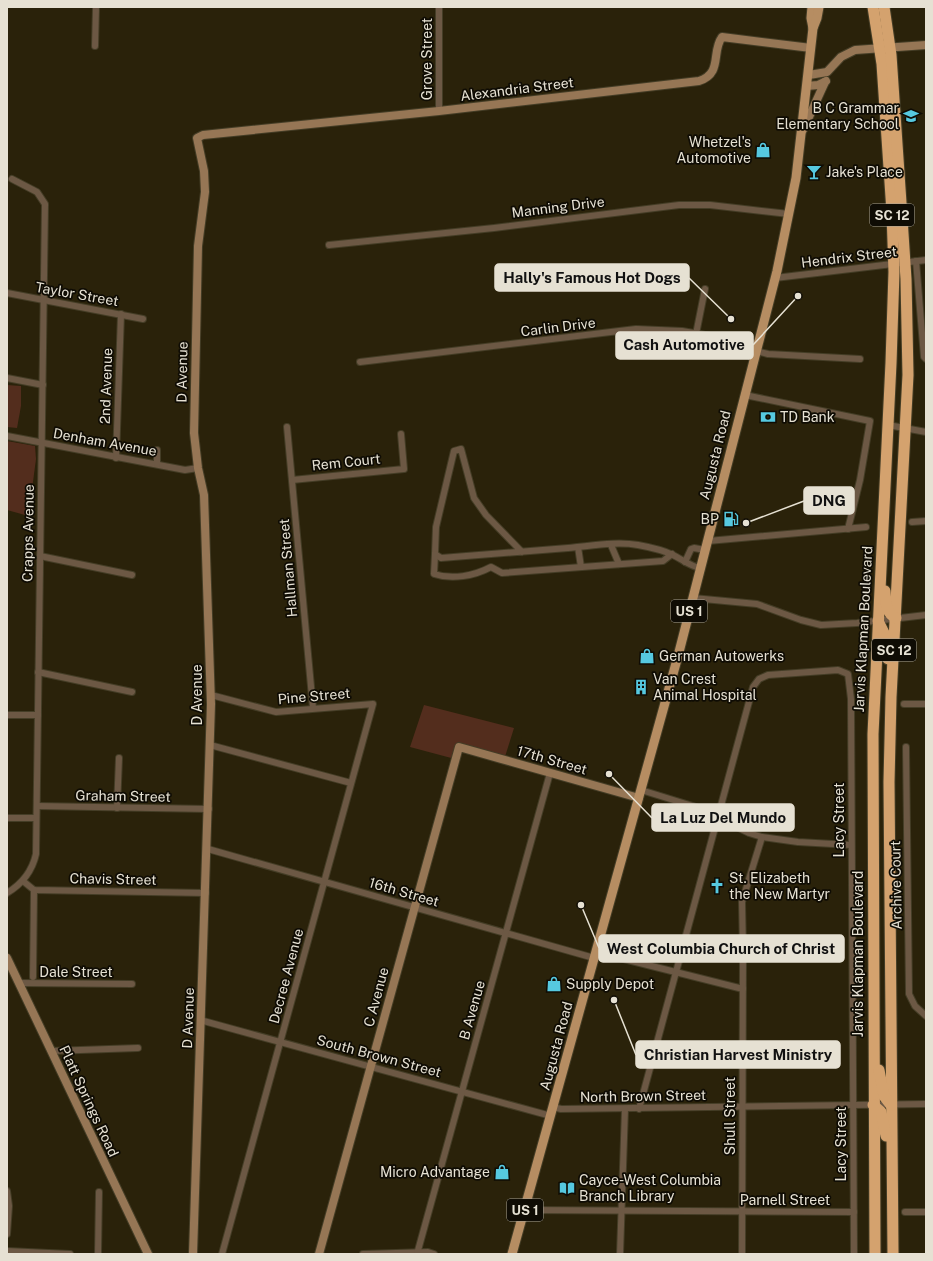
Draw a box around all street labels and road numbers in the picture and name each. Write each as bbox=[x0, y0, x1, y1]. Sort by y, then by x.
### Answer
street label: Grove Street bbox=[419, 18, 435, 100]
street label: Alexandria Street bbox=[459, 74, 575, 104]
street label: Manning Drive bbox=[511, 193, 605, 221]
road number: SC 12 bbox=[870, 204, 914, 226]
street label: Hendrix Street bbox=[800, 243, 898, 271]
street label: Taylor Street bbox=[34, 279, 120, 309]
street label: Carlin Drive bbox=[520, 314, 596, 340]
street label: D Avenue bbox=[173, 341, 191, 403]
street label: 2nd Avenue bbox=[97, 348, 115, 424]
street label: Augusta Road bbox=[696, 409, 734, 501]
street label: Denham Avenue bbox=[52, 425, 158, 459]
street label: Rem Court bbox=[311, 450, 381, 474]
street label: Crapps Avenue bbox=[19, 484, 37, 582]
street label: Hallman Street bbox=[276, 518, 300, 618]
street label: Jarvis Klapman Boulevard bbox=[851, 545, 875, 713]
road number: US 1 bbox=[671, 600, 707, 622]
road number: SC 12 bbox=[872, 639, 916, 661]
street label: D Avenue bbox=[189, 664, 205, 726]
street label: Pine Street bbox=[277, 685, 351, 707]
street label: 17th Street bbox=[515, 742, 589, 778]
street label: Lacy Street bbox=[831, 783, 847, 857]
street label: Graham Street bbox=[75, 787, 171, 805]
street label: Archive Court bbox=[887, 840, 905, 930]
street label: Chavis Street bbox=[69, 870, 157, 888]
street label: Jarvis Klapman Boulevard bbox=[850, 871, 866, 1037]
street label: 16th Street bbox=[367, 874, 441, 910]
street label: Decree Avenue bbox=[266, 927, 306, 1025]
street label: Dale Street bbox=[39, 964, 113, 980]
street label: C Avenue bbox=[360, 965, 392, 1029]
street label: B Avenue bbox=[456, 978, 488, 1041]
street label: D Avenue bbox=[179, 987, 197, 1049]
street label: Augusta Road bbox=[536, 1000, 576, 1092]
street label: South Brown Street bbox=[315, 1032, 443, 1080]
street label: Platt Springs Road bbox=[56, 1043, 122, 1159]
street label: Shull Street bbox=[722, 1077, 738, 1155]
street label: North Brown Street bbox=[580, 1087, 706, 1105]
street label: Lacy Street bbox=[833, 1107, 849, 1181]
street label: Parnell Street bbox=[740, 1192, 830, 1208]
road number: US 1 bbox=[507, 1199, 543, 1221]

